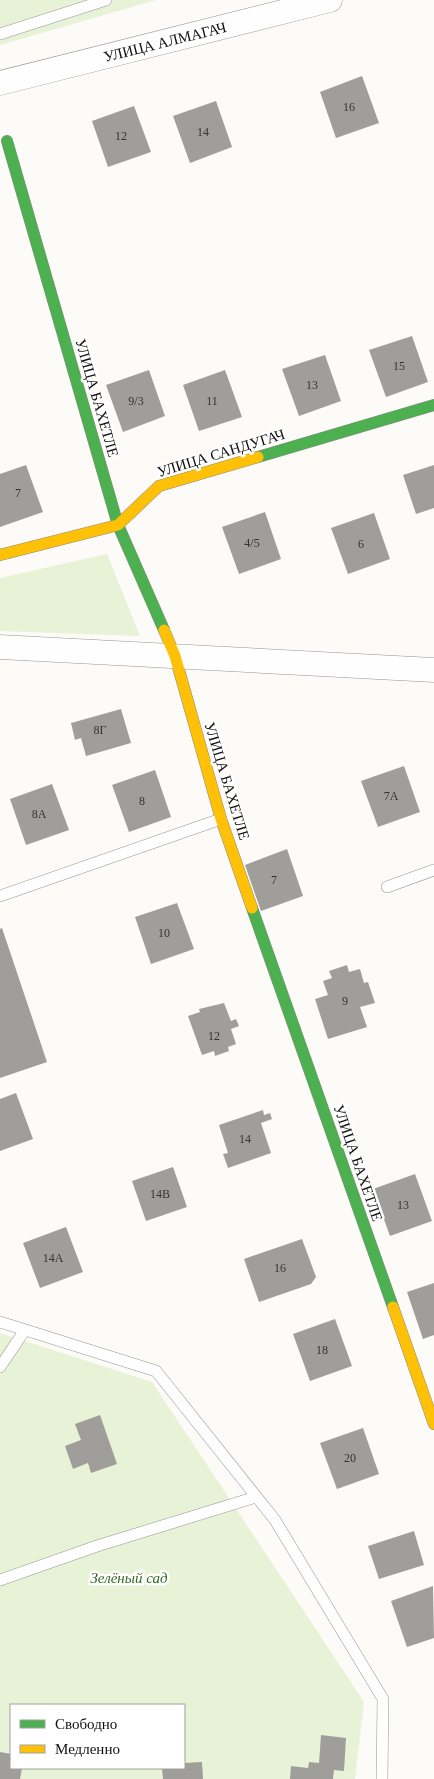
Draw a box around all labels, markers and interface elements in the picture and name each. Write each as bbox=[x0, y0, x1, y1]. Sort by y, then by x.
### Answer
street label: УЛИЦА АЛМАГАЧ bbox=[102, 19, 228, 65]
house number: 16 bbox=[343, 100, 355, 114]
house number: 14 bbox=[197, 125, 209, 139]
house number: 12 bbox=[115, 129, 127, 143]
street label: УЛИЦА БАХЕТЛЕ bbox=[72, 337, 122, 459]
house number: 15 bbox=[393, 359, 405, 373]
house number: 13 bbox=[306, 378, 318, 392]
house number: 9/3 bbox=[128, 394, 144, 408]
house number: 11 bbox=[206, 394, 218, 408]
street label: УЛИЦА САНДУГАЧ bbox=[155, 426, 287, 480]
house number: 7 bbox=[15, 486, 21, 500]
house number: 4/5 bbox=[244, 536, 260, 550]
house number: 6 bbox=[358, 537, 364, 551]
street label: УЛИЦА БАХЕТЛЕ bbox=[201, 720, 253, 842]
house number: 8Г bbox=[94, 723, 107, 737]
house number: 7А bbox=[384, 789, 399, 803]
house number: 8 bbox=[139, 794, 145, 808]
house number: 8А bbox=[32, 807, 47, 821]
house number: 7 bbox=[271, 873, 277, 887]
house number: 10 bbox=[158, 926, 170, 940]
house number: 9 bbox=[342, 994, 348, 1008]
house number: 12 bbox=[208, 1029, 220, 1043]
street label: УЛИЦА БАХЕТЛЕ bbox=[331, 1103, 385, 1223]
house number: 14 bbox=[239, 1132, 251, 1146]
house number: 14В bbox=[150, 1187, 170, 1201]
house number: 13 bbox=[397, 1198, 409, 1212]
house number: 14А bbox=[43, 1251, 64, 1265]
house number: 16 bbox=[274, 1261, 286, 1275]
house number: 18 bbox=[316, 1343, 328, 1357]
house number: 20 bbox=[344, 1451, 356, 1465]
park label: Зелёный сад bbox=[90, 1570, 168, 1586]
legend bbox=[10, 1704, 185, 1769]
text: Свободно bbox=[55, 1716, 117, 1732]
text: Медленно bbox=[55, 1741, 120, 1757]

